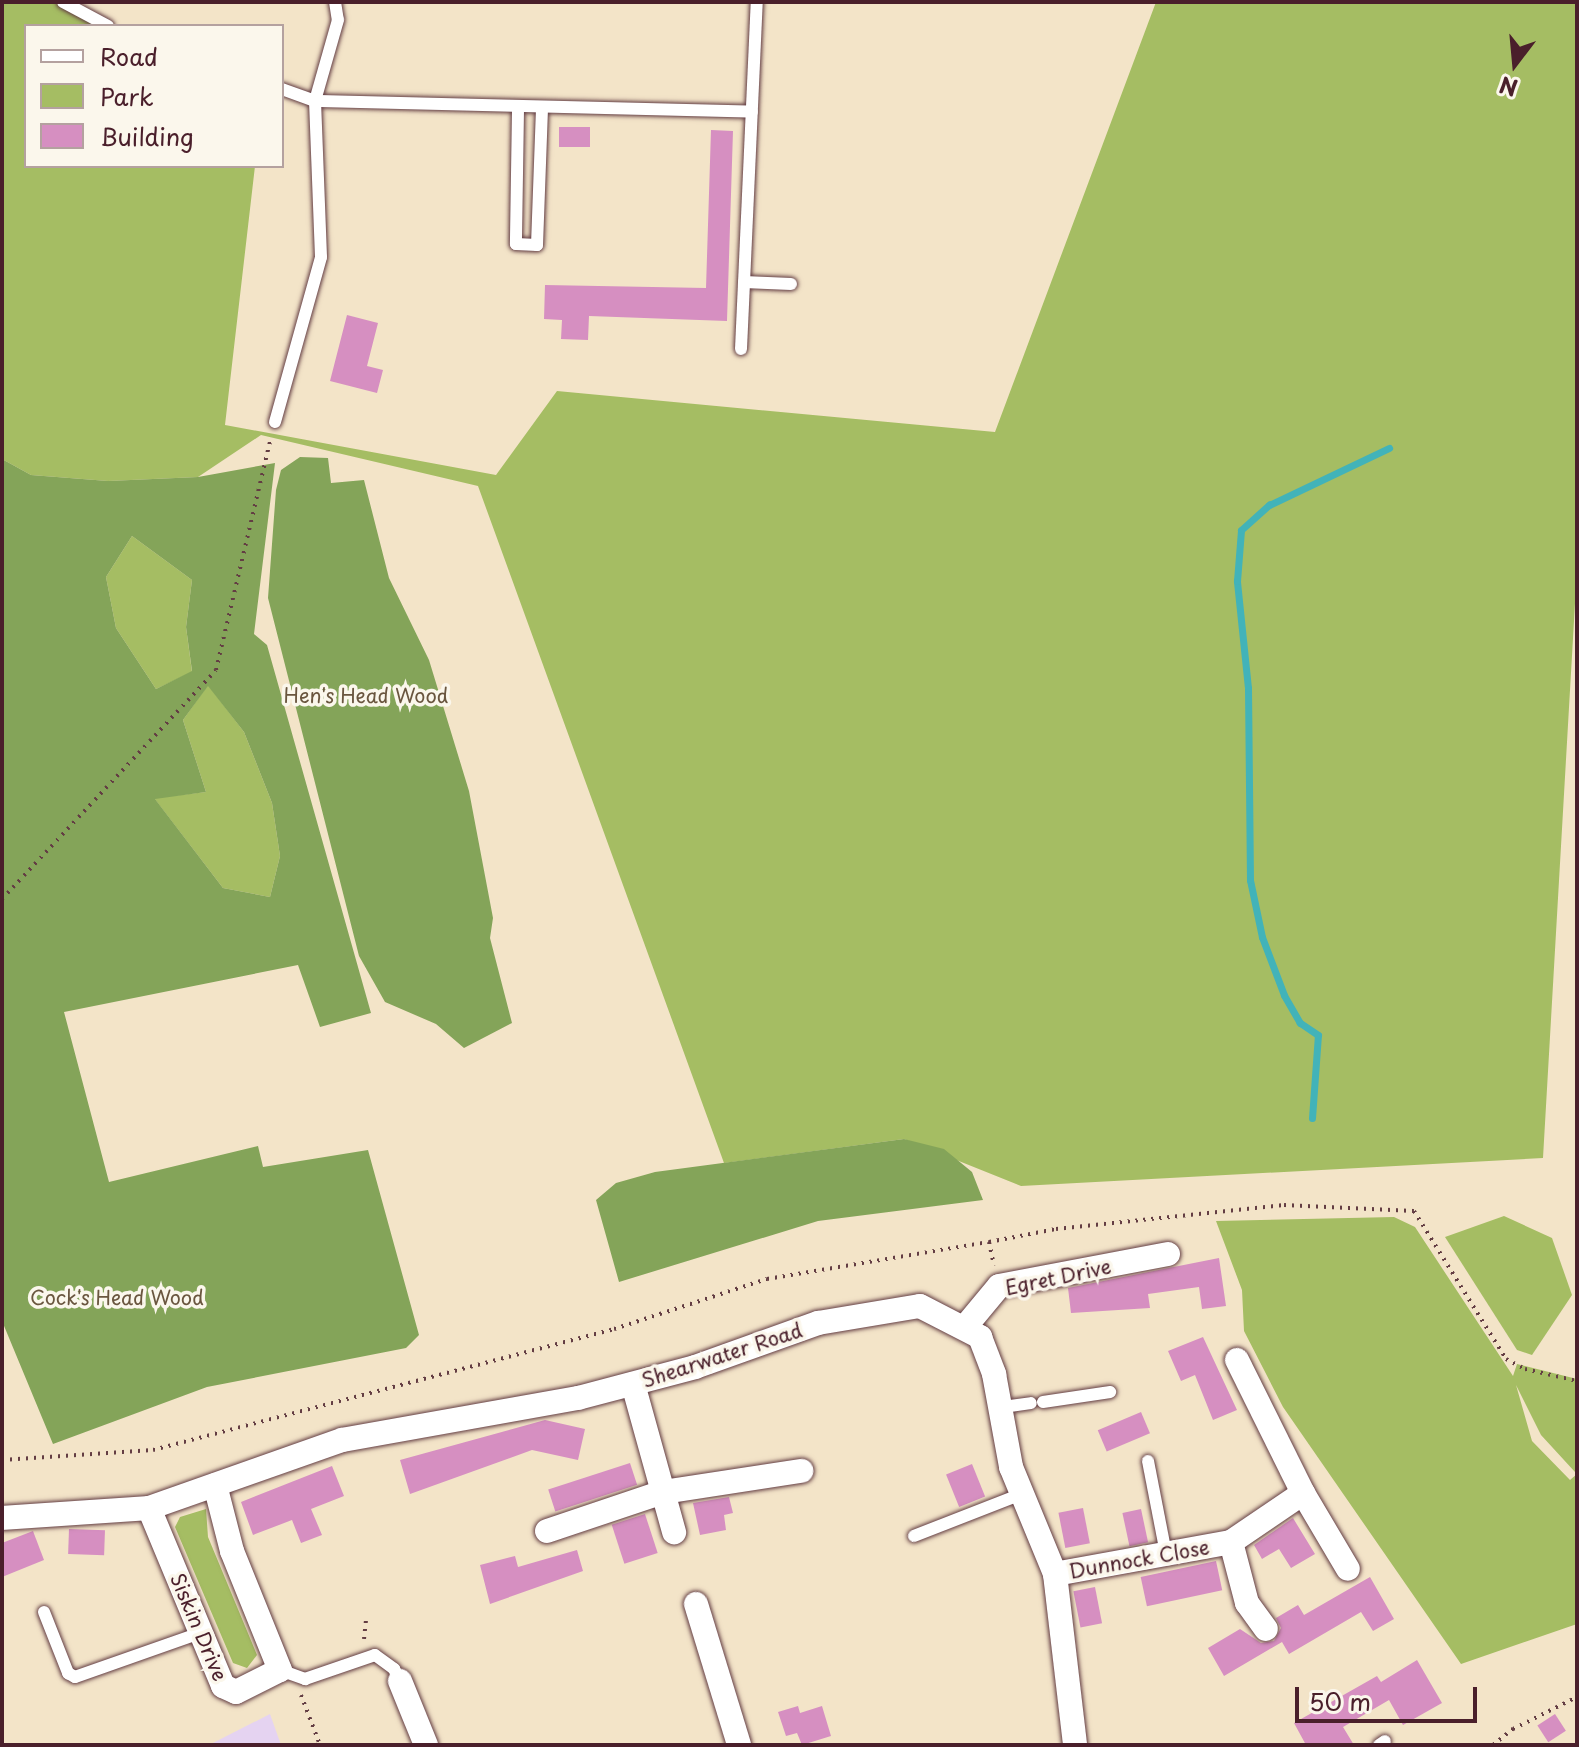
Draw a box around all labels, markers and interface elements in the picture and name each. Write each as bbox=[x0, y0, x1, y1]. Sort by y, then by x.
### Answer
legend bbox=[24, 24, 284, 168]
north arrow bbox=[1475, 24, 1555, 104]
text: Road bbox=[100, 38, 158, 74]
text: N bbox=[1495, 69, 1521, 106]
text: Park bbox=[100, 78, 154, 114]
text: Building bbox=[100, 118, 194, 154]
park label: Hen's Head Wood bbox=[282, 683, 450, 707]
street label: Egret Drive bbox=[1002, 1254, 1114, 1300]
park label: Cock's Head Wood bbox=[29, 1285, 205, 1309]
street label: Shearwater Road bbox=[639, 1318, 805, 1392]
street label: Dunnock Close bbox=[1066, 1535, 1212, 1583]
street label: Siskin Drive bbox=[166, 1570, 232, 1684]
scale bar bbox=[1299, 1671, 1481, 1721]
text: 50 m bbox=[1309, 1683, 1371, 1719]

